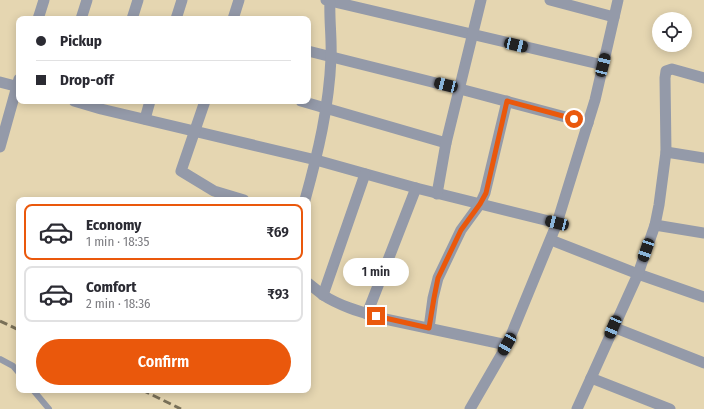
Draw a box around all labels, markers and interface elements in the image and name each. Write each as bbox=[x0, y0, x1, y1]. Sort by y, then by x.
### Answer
map controls bbox=[652, 12, 692, 52]
button: locate bbox=[652, 12, 692, 52]
text: Pickup bbox=[60, 32, 102, 50]
car bbox=[503, 36, 529, 54]
car bbox=[594, 52, 612, 78]
text: Drop-off bbox=[60, 71, 114, 89]
car bbox=[433, 76, 459, 94]
route start bbox=[565, 110, 583, 128]
icon: car bbox=[38, 214, 74, 250]
car bbox=[544, 214, 570, 232]
text: Economy bbox=[86, 216, 141, 234]
text: ₹69 bbox=[267, 223, 289, 241]
text: 1 min · 18:35 bbox=[86, 234, 149, 249]
car bbox=[636, 237, 656, 263]
callout: 1 min bbox=[343, 258, 409, 286]
text: 1 min bbox=[362, 264, 390, 279]
icon: car bbox=[38, 276, 74, 312]
text: Comfort bbox=[86, 278, 137, 296]
text: ₹93 bbox=[267, 285, 289, 303]
text: 2 min · 18:36 bbox=[86, 296, 151, 311]
route end bbox=[367, 307, 385, 325]
car bbox=[603, 314, 623, 340]
car bbox=[496, 331, 518, 357]
button: Confirm bbox=[36, 339, 291, 385]

